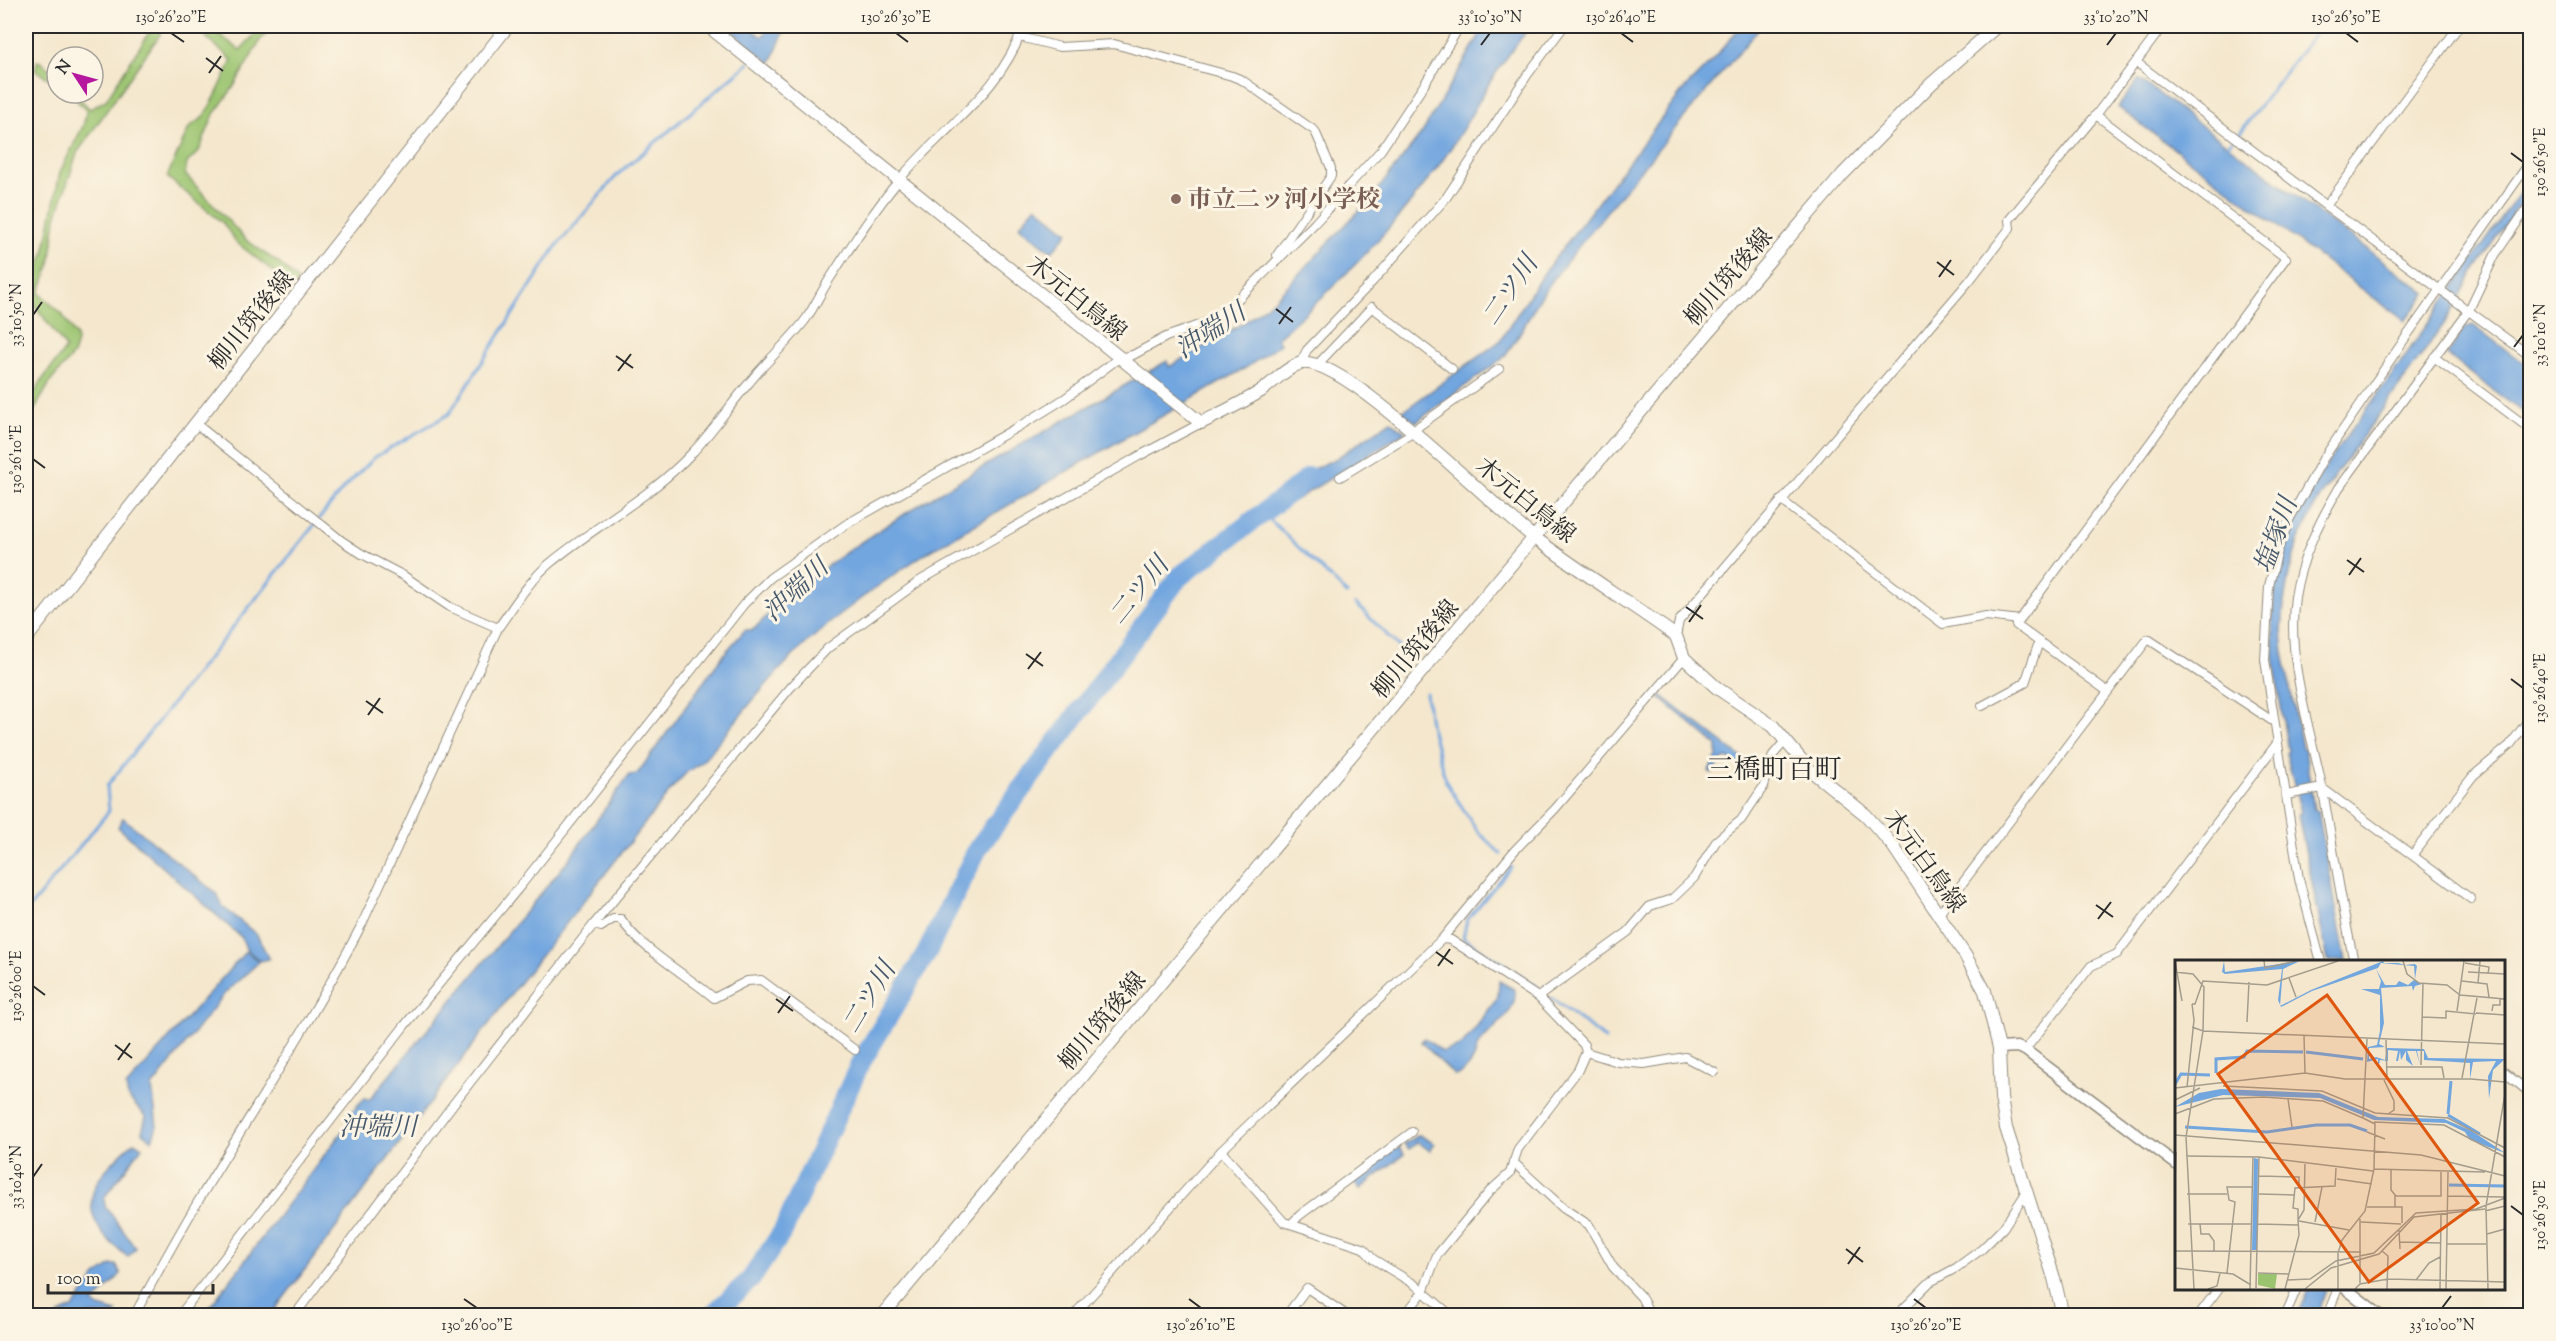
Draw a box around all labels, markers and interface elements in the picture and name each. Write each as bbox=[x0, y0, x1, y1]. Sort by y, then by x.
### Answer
text: 130°26'20"E bbox=[136, 8, 206, 29]
text: 130°26'30"E bbox=[861, 8, 931, 29]
text: 33°10'30"N bbox=[1458, 8, 1522, 29]
text: 130°26'40"E bbox=[1586, 8, 1656, 29]
text: 33°10'20"N bbox=[2083, 8, 2149, 29]
text: 130°26'50"E bbox=[2312, 8, 2380, 29]
north arrow bbox=[45, 45, 105, 105]
text: N bbox=[52, 56, 78, 80]
text: 130°26'50"E bbox=[2531, 128, 2552, 196]
place label: 市立二ッ河小学校 bbox=[1188, 184, 1380, 218]
marker: 市立二ッ河小学校 bbox=[1169, 192, 1183, 206]
street label: 柳川筑後線 bbox=[1677, 222, 1782, 335]
water label: 二ツ川 bbox=[1474, 246, 1550, 334]
street label: 木元白鳥線 bbox=[1018, 249, 1133, 351]
street label: 柳川筑後線 bbox=[202, 264, 304, 379]
text: 33°10'50"N bbox=[7, 283, 28, 347]
water label: 沖端川 bbox=[1169, 294, 1257, 369]
text: 33°10'10"N bbox=[2531, 303, 2552, 367]
text: 130°26'10"E bbox=[7, 425, 28, 493]
street label: 木元白鳥線 bbox=[1467, 451, 1582, 553]
water label: 塩塚川 bbox=[2247, 490, 2309, 579]
water label: 二ツ川 bbox=[1101, 547, 1181, 634]
water label: 沖端川 bbox=[756, 549, 840, 631]
street label: 柳川筑後線 bbox=[1365, 593, 1468, 707]
text: 130°26'40"E bbox=[2531, 653, 2552, 723]
district label: 三橋町百町 bbox=[1707, 752, 1842, 791]
street label: 木元白鳥線 bbox=[1874, 804, 1972, 921]
text: 130°26'00"E bbox=[7, 951, 28, 1021]
water label: 二ツ川 bbox=[834, 953, 908, 1041]
inset map bbox=[2175, 960, 2505, 1290]
street label: 柳川筑後線 bbox=[1052, 965, 1155, 1079]
water label: 沖端川 bbox=[339, 1110, 420, 1147]
text: 33°10'40"N bbox=[7, 1145, 28, 1209]
text: 130°26'30"E bbox=[2531, 1180, 2552, 1250]
scale bar bbox=[48, 1257, 213, 1295]
text: 100 m bbox=[57, 1267, 101, 1293]
text: 130°26'00"E bbox=[442, 1316, 512, 1337]
text: 130°26'10"E bbox=[1167, 1316, 1235, 1337]
text: 130°26'20"E bbox=[1891, 1316, 1961, 1337]
text: 33°10'00"N bbox=[2409, 1316, 2475, 1337]

